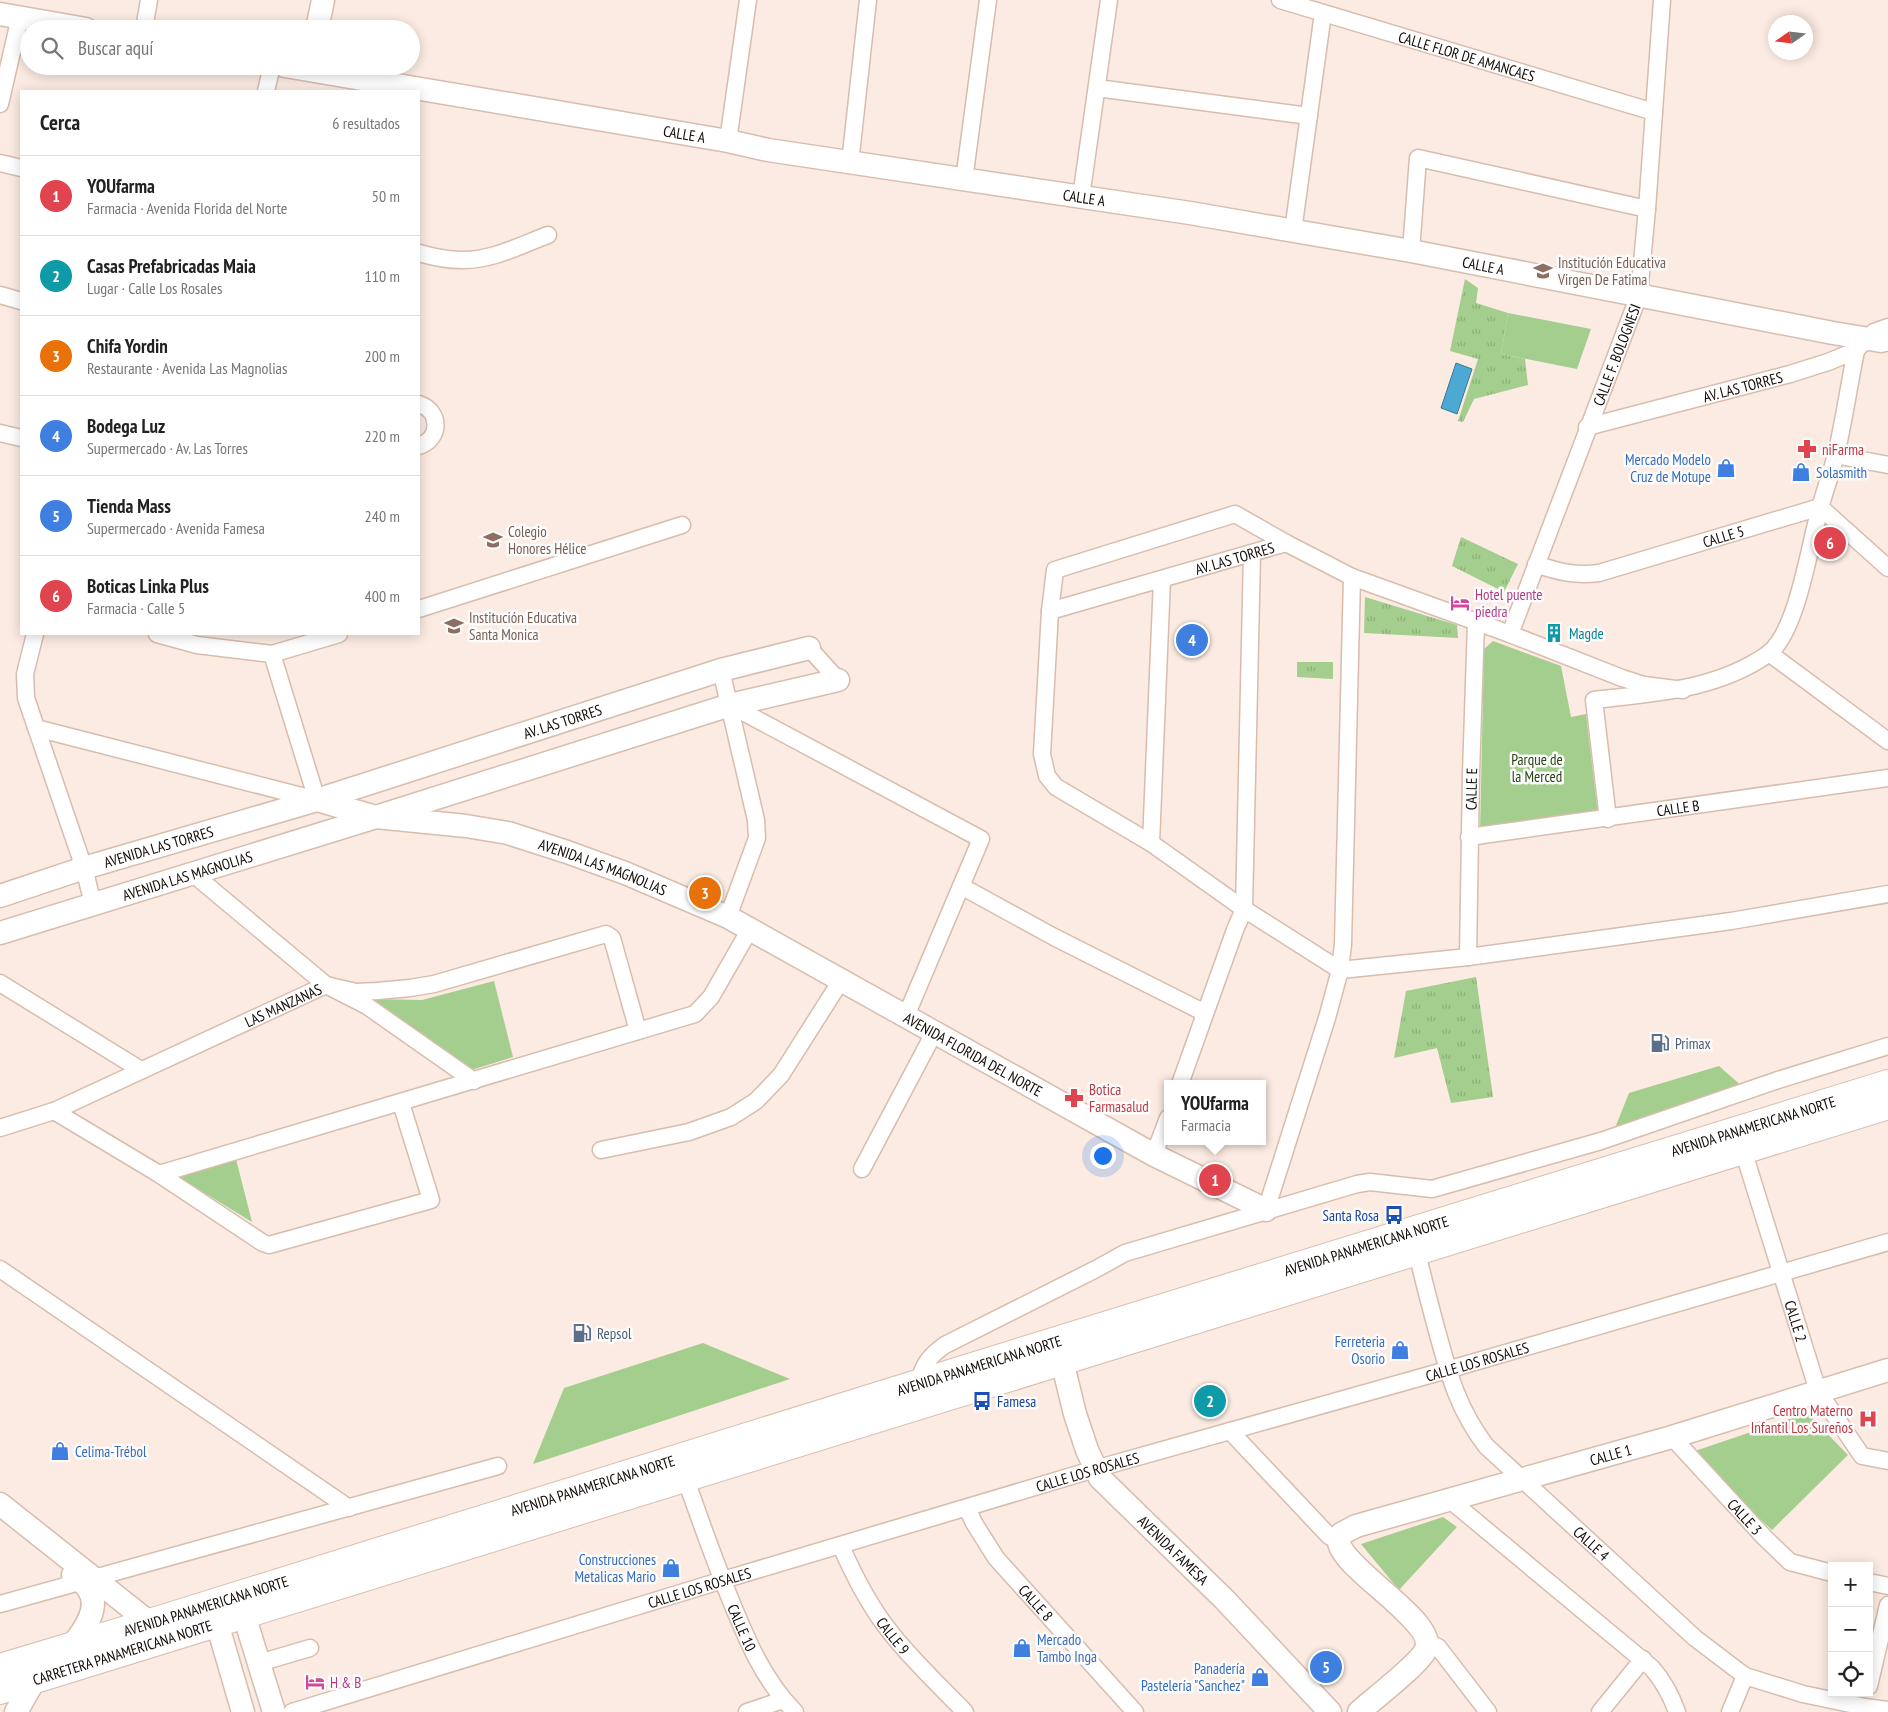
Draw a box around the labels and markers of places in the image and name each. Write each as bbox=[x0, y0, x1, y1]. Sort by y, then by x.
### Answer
place label: Institución Educativa Virgen De Fatima bbox=[1557, 253, 1666, 289]
school or university icon: Institución Educativa Virgen De Fatima bbox=[1532, 260, 1554, 282]
pharmacy icon: niFarma bbox=[1796, 438, 1818, 460]
place label: niFarma bbox=[1822, 440, 1864, 459]
place label: Mercado Modelo Cruz de Motupe bbox=[1625, 450, 1711, 486]
shop icon: Mercado Modelo Cruz de Motupe bbox=[1715, 457, 1737, 479]
shop icon: Solasmith bbox=[1790, 461, 1812, 483]
place label: Solasmith bbox=[1816, 463, 1867, 482]
place label: Colegio Honores Hélice bbox=[508, 522, 586, 558]
pin: 6 bbox=[1814, 524, 1846, 562]
school or university icon: Colegio Honores Hélice bbox=[482, 529, 504, 551]
place label: Hotel puente piedra bbox=[1475, 585, 1542, 621]
hotel icon: Hotel puente piedra bbox=[1449, 592, 1471, 614]
place label: Institución Educativa Santa Monica bbox=[469, 608, 577, 644]
school or university icon: Institución Educativa Santa Monica bbox=[443, 615, 465, 637]
pin: 4 bbox=[1176, 621, 1208, 659]
building icon: Magde bbox=[1543, 622, 1565, 644]
place label: Magde bbox=[1569, 624, 1604, 643]
pin: 3 bbox=[689, 874, 721, 912]
fuel station icon: Primax bbox=[1649, 1032, 1671, 1054]
place label: Primax bbox=[1675, 1034, 1711, 1053]
place label: Botica Farmasalud bbox=[1089, 1080, 1149, 1116]
pharmacy icon: Botica Farmasalud bbox=[1063, 1087, 1085, 1109]
pin: 1 bbox=[1199, 1161, 1231, 1199]
bus stop icon: Santa Rosa bbox=[1383, 1204, 1405, 1226]
place label: Santa Rosa bbox=[1323, 1206, 1379, 1225]
fuel station icon: Repsol bbox=[571, 1322, 593, 1344]
place label: Repsol bbox=[597, 1324, 632, 1343]
place label: Ferreteria Osorio bbox=[1335, 1332, 1385, 1368]
shop icon: Ferreteria Osorio bbox=[1389, 1339, 1411, 1361]
pin: 2 bbox=[1194, 1382, 1226, 1420]
bus stop icon: Famesa bbox=[971, 1390, 993, 1412]
place label: Famesa bbox=[997, 1392, 1036, 1411]
place label: Centro Materno Infantil Los Sureños bbox=[1751, 1401, 1853, 1437]
hospital icon: Centro Materno Infantil Los Sureños bbox=[1857, 1408, 1879, 1430]
shop icon: Celima-Trébol bbox=[49, 1440, 71, 1462]
place label: Celima-Trébol bbox=[75, 1442, 147, 1461]
place label: Construcciones Metalicas Mario bbox=[574, 1550, 656, 1586]
shop icon: Construcciones Metalicas Mario bbox=[660, 1557, 682, 1579]
place label: Mercado Tambo Inga bbox=[1037, 1630, 1097, 1666]
shop icon: Mercado Tambo Inga bbox=[1011, 1637, 1033, 1659]
pin: 5 bbox=[1310, 1648, 1342, 1686]
place label: Panadería Pastelería "Sanchez" bbox=[1141, 1659, 1245, 1695]
shop icon: Panadería Pastelería "Sanchez" bbox=[1249, 1666, 1271, 1688]
hotel icon: H & B bbox=[304, 1671, 326, 1693]
place label: H & B bbox=[330, 1673, 361, 1692]

